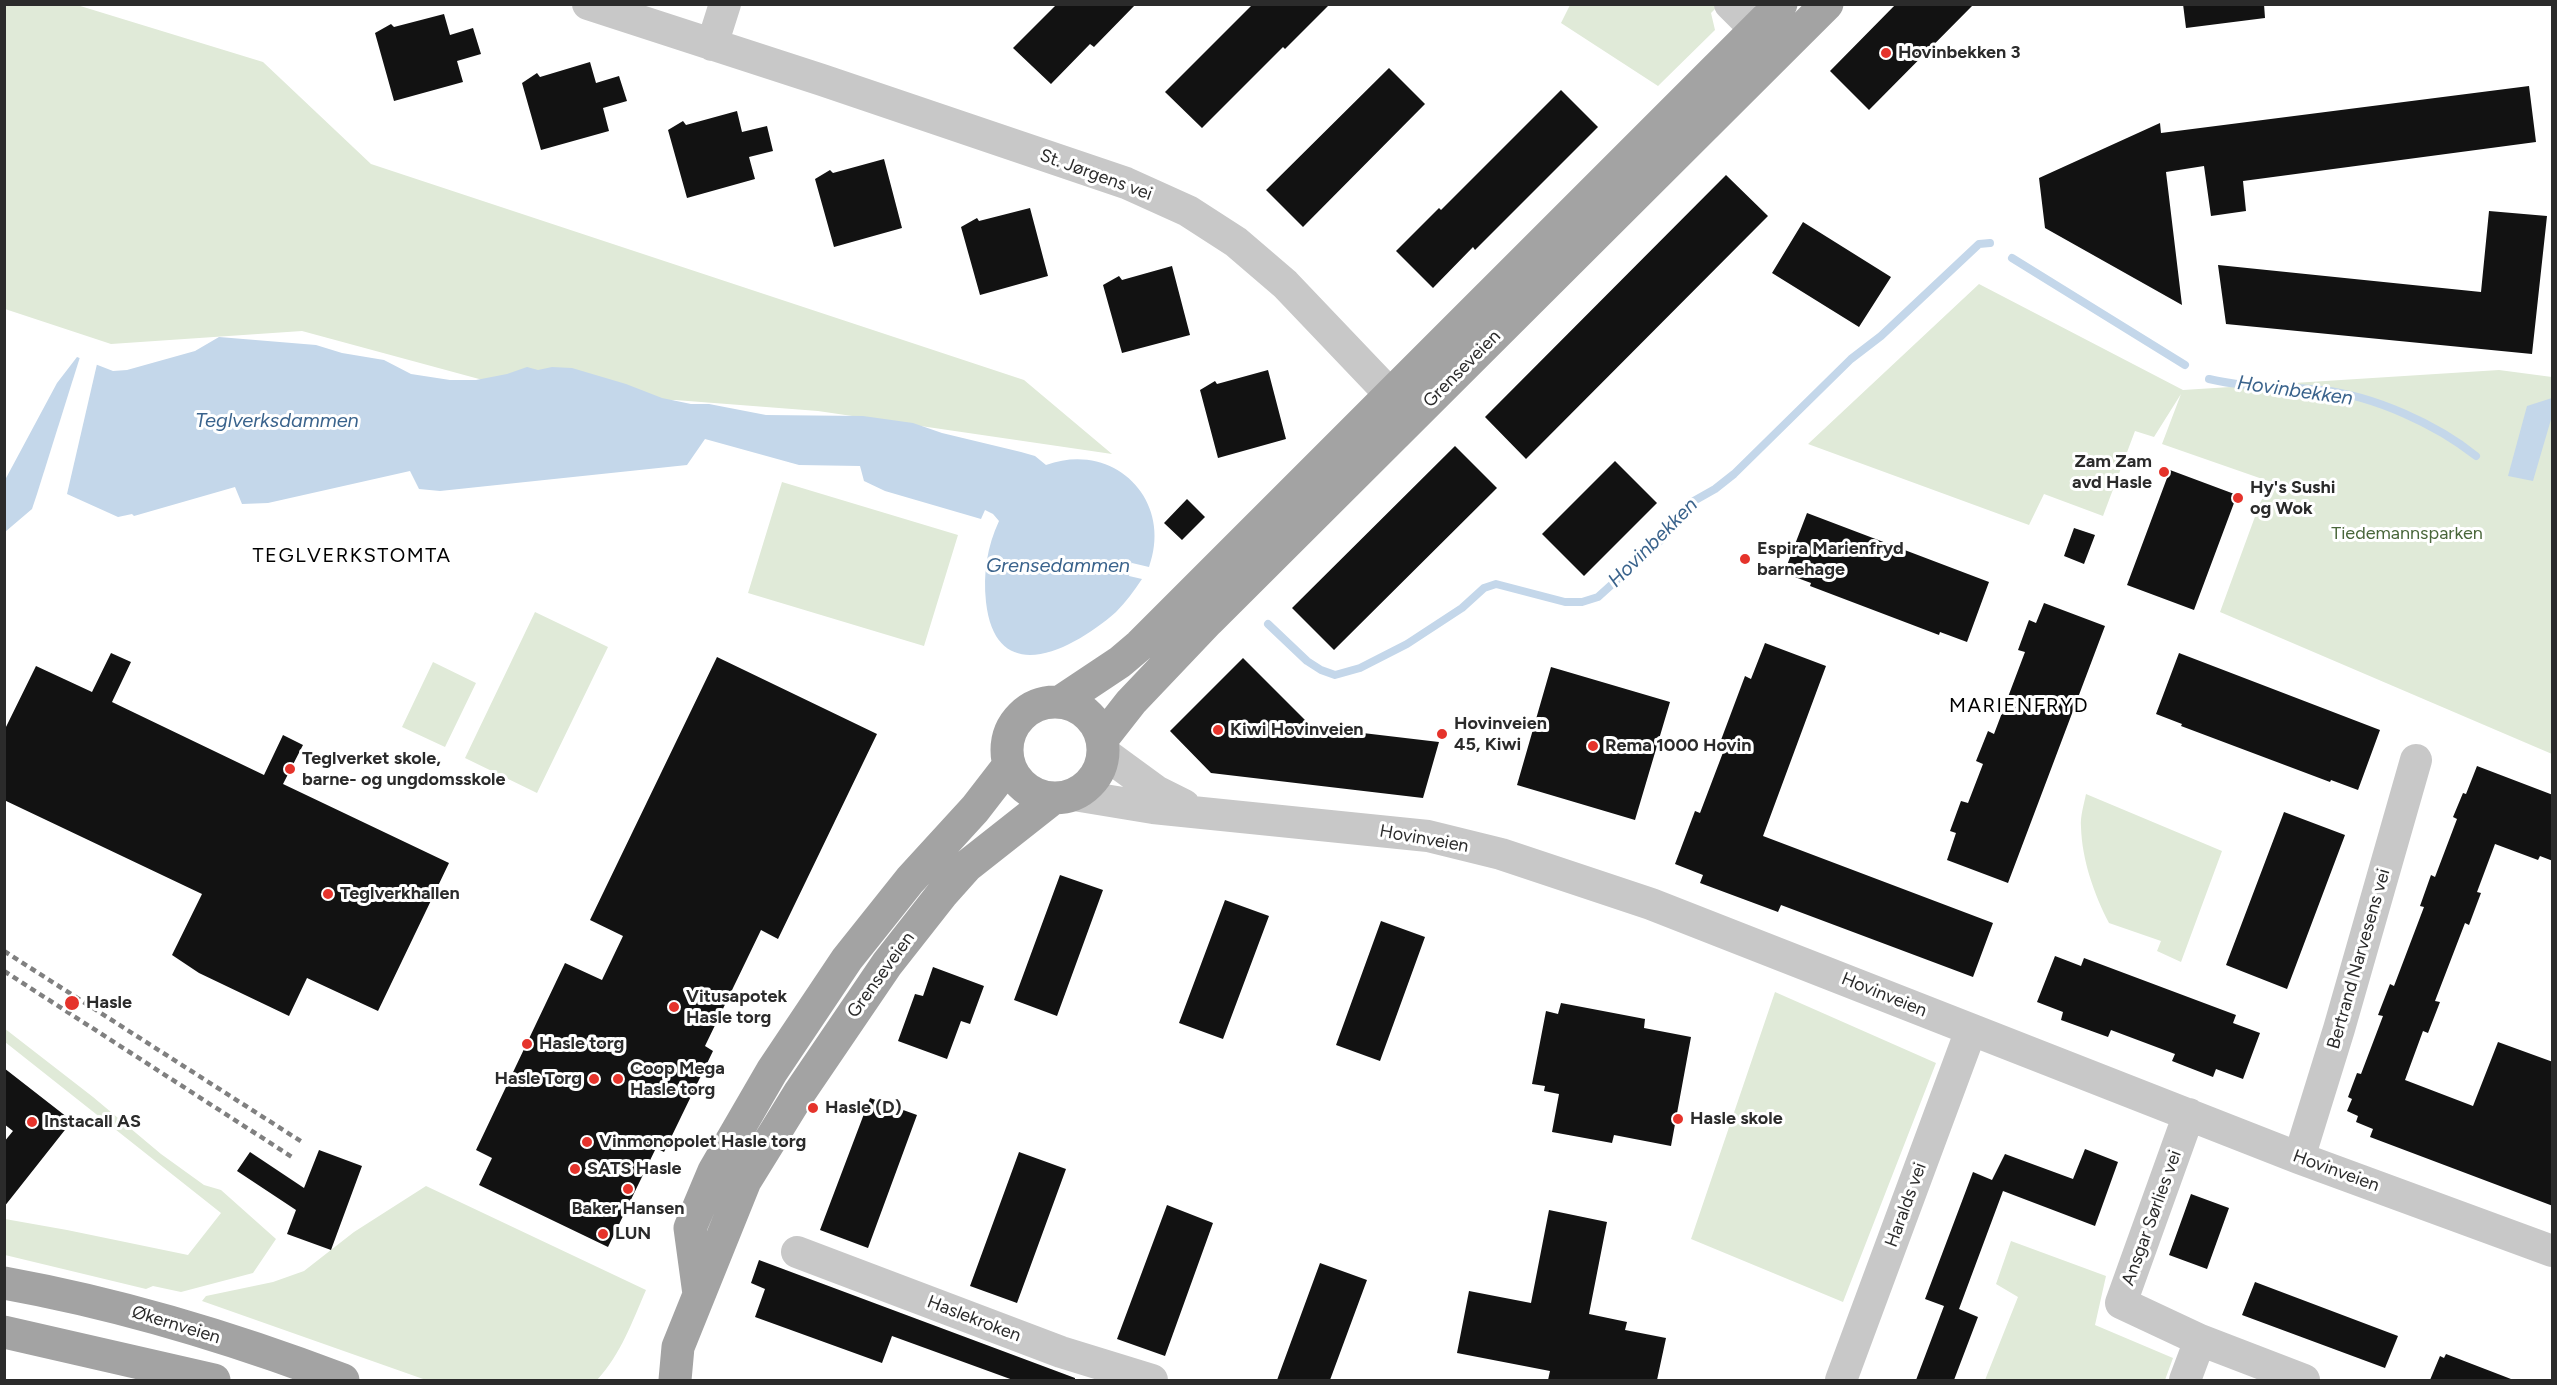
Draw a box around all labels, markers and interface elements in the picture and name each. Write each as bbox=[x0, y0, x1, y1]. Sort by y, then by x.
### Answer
place label: Hovinbekken 3 bbox=[1898, 42, 2021, 64]
marker: Hovinbekken 3 bbox=[1879, 46, 1893, 60]
street label: St. Jørgens vei bbox=[1037, 145, 1155, 205]
street label: Grenseveien bbox=[1419, 326, 1505, 412]
water label: Hovinbekken bbox=[2236, 371, 2354, 411]
water label: Teglverksdammen bbox=[195, 409, 359, 433]
place label: Zam Zam avd Hasle bbox=[2072, 451, 2152, 494]
marker: Zam Zam avd Hasle bbox=[2157, 465, 2171, 479]
place label: Hy's Sushi og Wok bbox=[2250, 477, 2335, 520]
marker: Hy's Sushi og Wok bbox=[2231, 491, 2245, 505]
water label: Hovinbekken bbox=[1603, 493, 1703, 593]
park label: Tiedemannsparken bbox=[2331, 523, 2483, 545]
place label: Espira Marienfryd barnehage bbox=[1757, 538, 1904, 580]
district label: TEGLVERKSTOMTA bbox=[253, 544, 451, 568]
marker: Espira Marienfryd barnehage bbox=[1738, 552, 1752, 566]
water label: Grensedammen bbox=[986, 554, 1130, 578]
district label: MARIENFRYD bbox=[1949, 694, 2089, 718]
place label: Hovinveien 45, Kiwi bbox=[1454, 713, 1547, 756]
place label: Kiwi Hovinveien bbox=[1230, 719, 1364, 741]
marker: Kiwi Hovinveien bbox=[1211, 723, 1225, 737]
marker: Hovinveien 45, Kiwi bbox=[1435, 727, 1449, 741]
place label: Rema 1000 Hovin bbox=[1605, 735, 1752, 757]
marker: Rema 1000 Hovin bbox=[1586, 739, 1600, 753]
place label: Teglverket skole, barne- og ungdomsskole bbox=[302, 748, 505, 790]
marker: Teglverket skole, barne- og ungdomsskole bbox=[283, 762, 297, 776]
street label: Hovinveien bbox=[1378, 821, 1470, 857]
street label: Bertrand Narvesens vei bbox=[2323, 866, 2395, 1052]
place label: Teglverkhallen bbox=[340, 883, 460, 905]
marker: Teglverkhallen bbox=[321, 887, 335, 901]
street label: Grenseveien bbox=[843, 928, 919, 1022]
street label: Hovinveien bbox=[1838, 968, 1930, 1022]
place label: Vitusapotek Hasle torg bbox=[686, 986, 787, 1028]
place label: Hasle bbox=[86, 992, 132, 1014]
marker: Hasle bbox=[63, 994, 81, 1012]
marker: Vitusapotek Hasle torg bbox=[667, 1000, 681, 1014]
place label: Hasle torg bbox=[539, 1033, 624, 1055]
marker: Hasle torg bbox=[520, 1037, 534, 1051]
place label: Coop Mega Hasle torg bbox=[630, 1058, 725, 1100]
place label: Hasle Torg bbox=[494, 1068, 582, 1090]
marker: Hasle Torg bbox=[587, 1072, 601, 1086]
marker: Coop Mega Hasle torg bbox=[611, 1072, 625, 1086]
place label: Hasle (D) bbox=[825, 1097, 902, 1119]
marker: Hasle (D) bbox=[806, 1101, 820, 1115]
place label: Hasle skole bbox=[1690, 1108, 1783, 1130]
place label: Instacall AS bbox=[44, 1111, 141, 1133]
marker: Hasle skole bbox=[1671, 1112, 1685, 1126]
marker: Instacall AS bbox=[25, 1115, 39, 1129]
place label: Vinmonopolet Hasle torg bbox=[599, 1131, 806, 1153]
marker: Vinmonopolet Hasle torg bbox=[580, 1135, 594, 1149]
street label: Hovinveien bbox=[2290, 1145, 2382, 1197]
street label: Ansgar Sørlies vei bbox=[2117, 1147, 2187, 1289]
place label: SATS Hasle bbox=[587, 1158, 682, 1180]
street label: Haralds vei bbox=[1881, 1160, 1931, 1250]
marker: SATS Hasle bbox=[568, 1162, 582, 1176]
marker: Baker Hansen bbox=[621, 1182, 635, 1196]
place label: Baker Hansen bbox=[572, 1198, 684, 1220]
place label: LUN bbox=[615, 1223, 651, 1245]
marker: LUN bbox=[596, 1227, 610, 1241]
street label: Haslekroken bbox=[924, 1291, 1024, 1347]
street label: Økernveien bbox=[129, 1301, 223, 1349]

